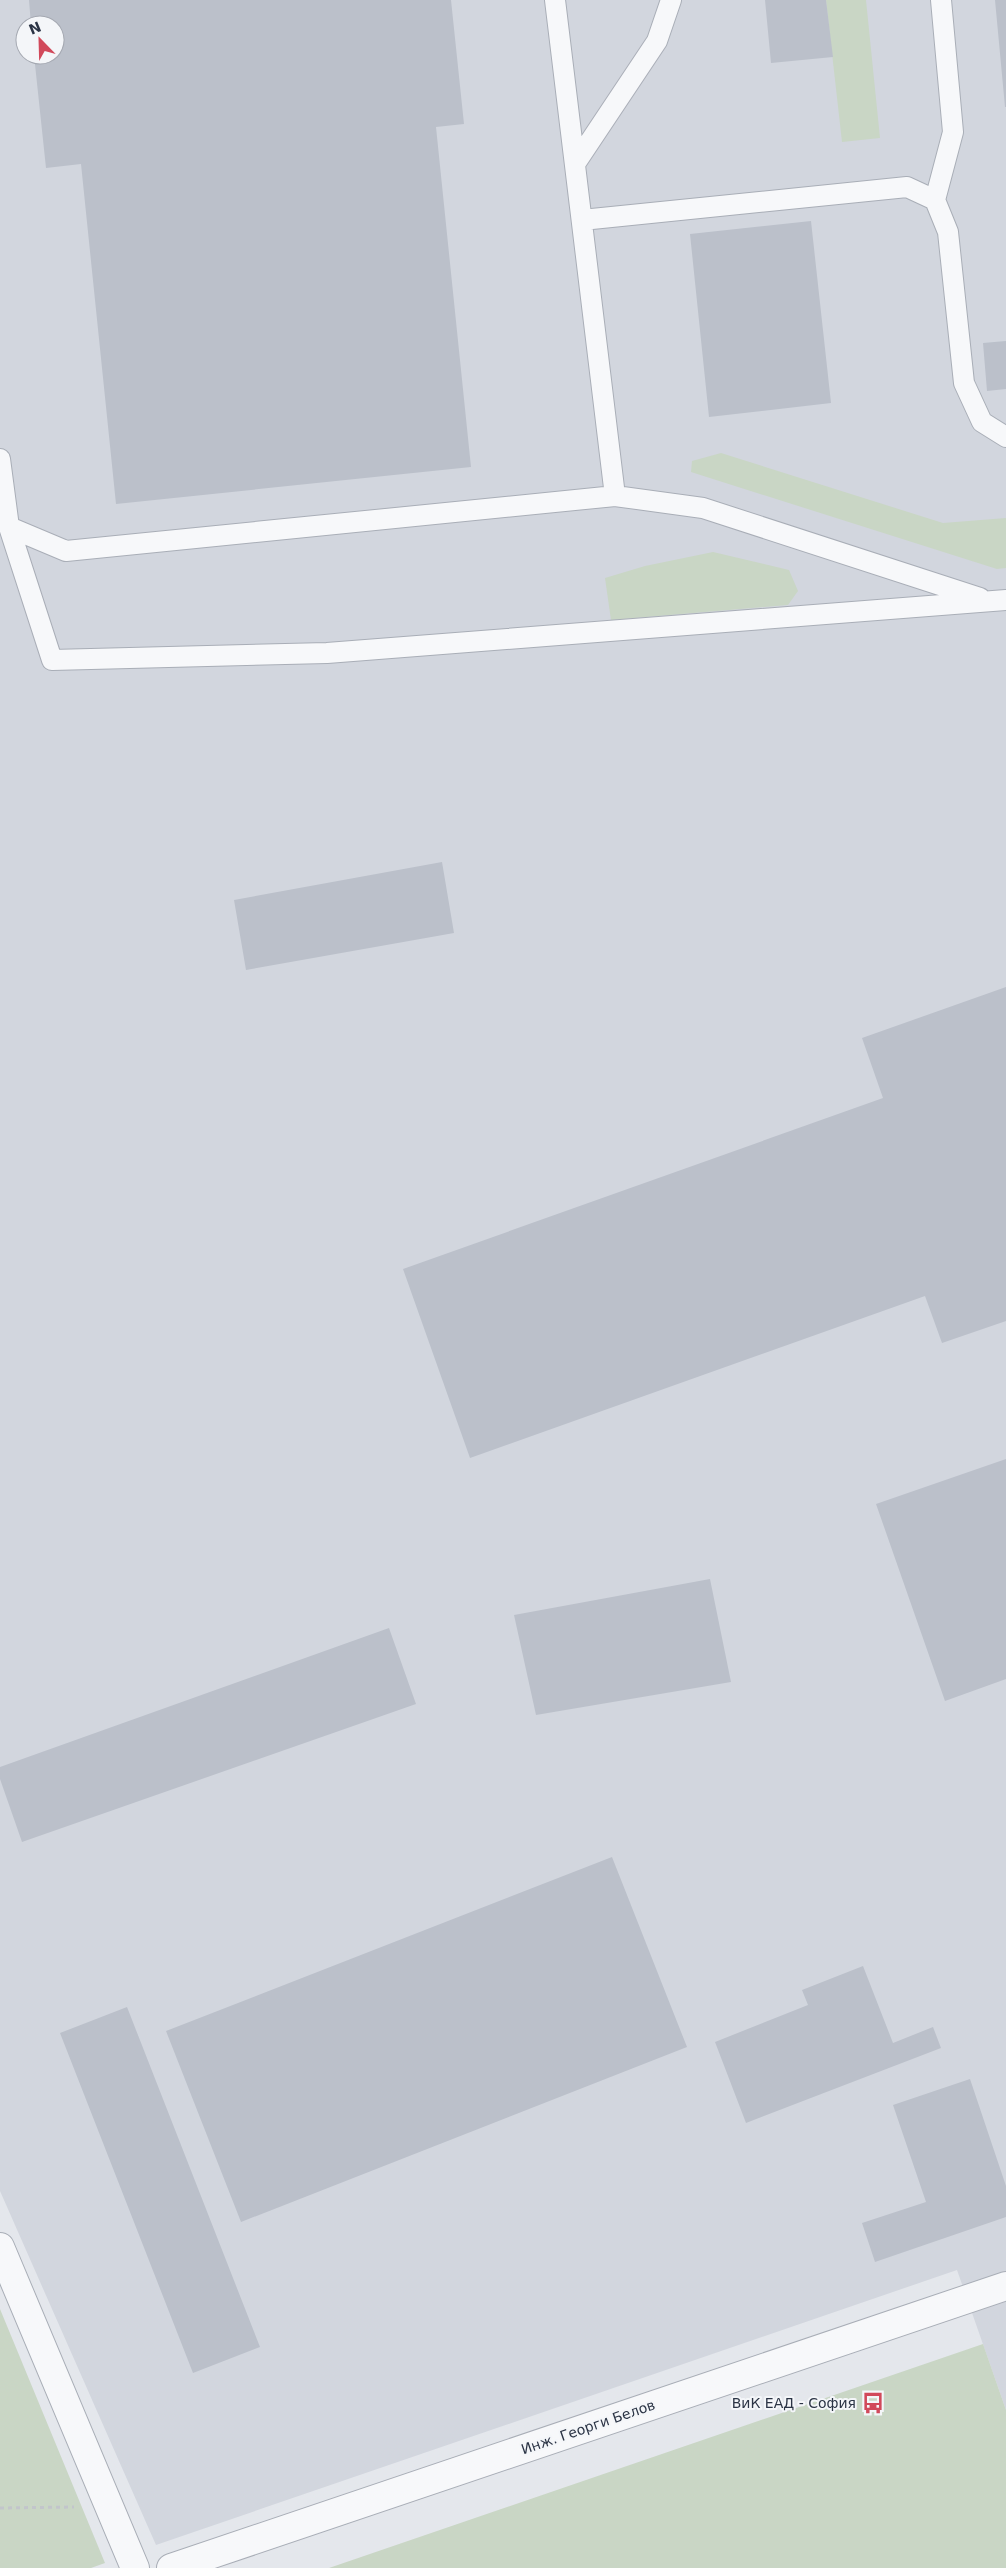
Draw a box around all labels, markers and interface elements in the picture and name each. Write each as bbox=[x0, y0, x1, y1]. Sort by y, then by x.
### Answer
north arrow bbox=[15, 15, 65, 65]
text: N bbox=[26, 18, 43, 38]
bus stop icon: ВиК ЕАД - София bbox=[860, 2390, 886, 2416]
place label: ВиК ЕАД - София bbox=[732, 2395, 856, 2411]
street label: Инж. Георги Белов bbox=[519, 2397, 657, 2457]

